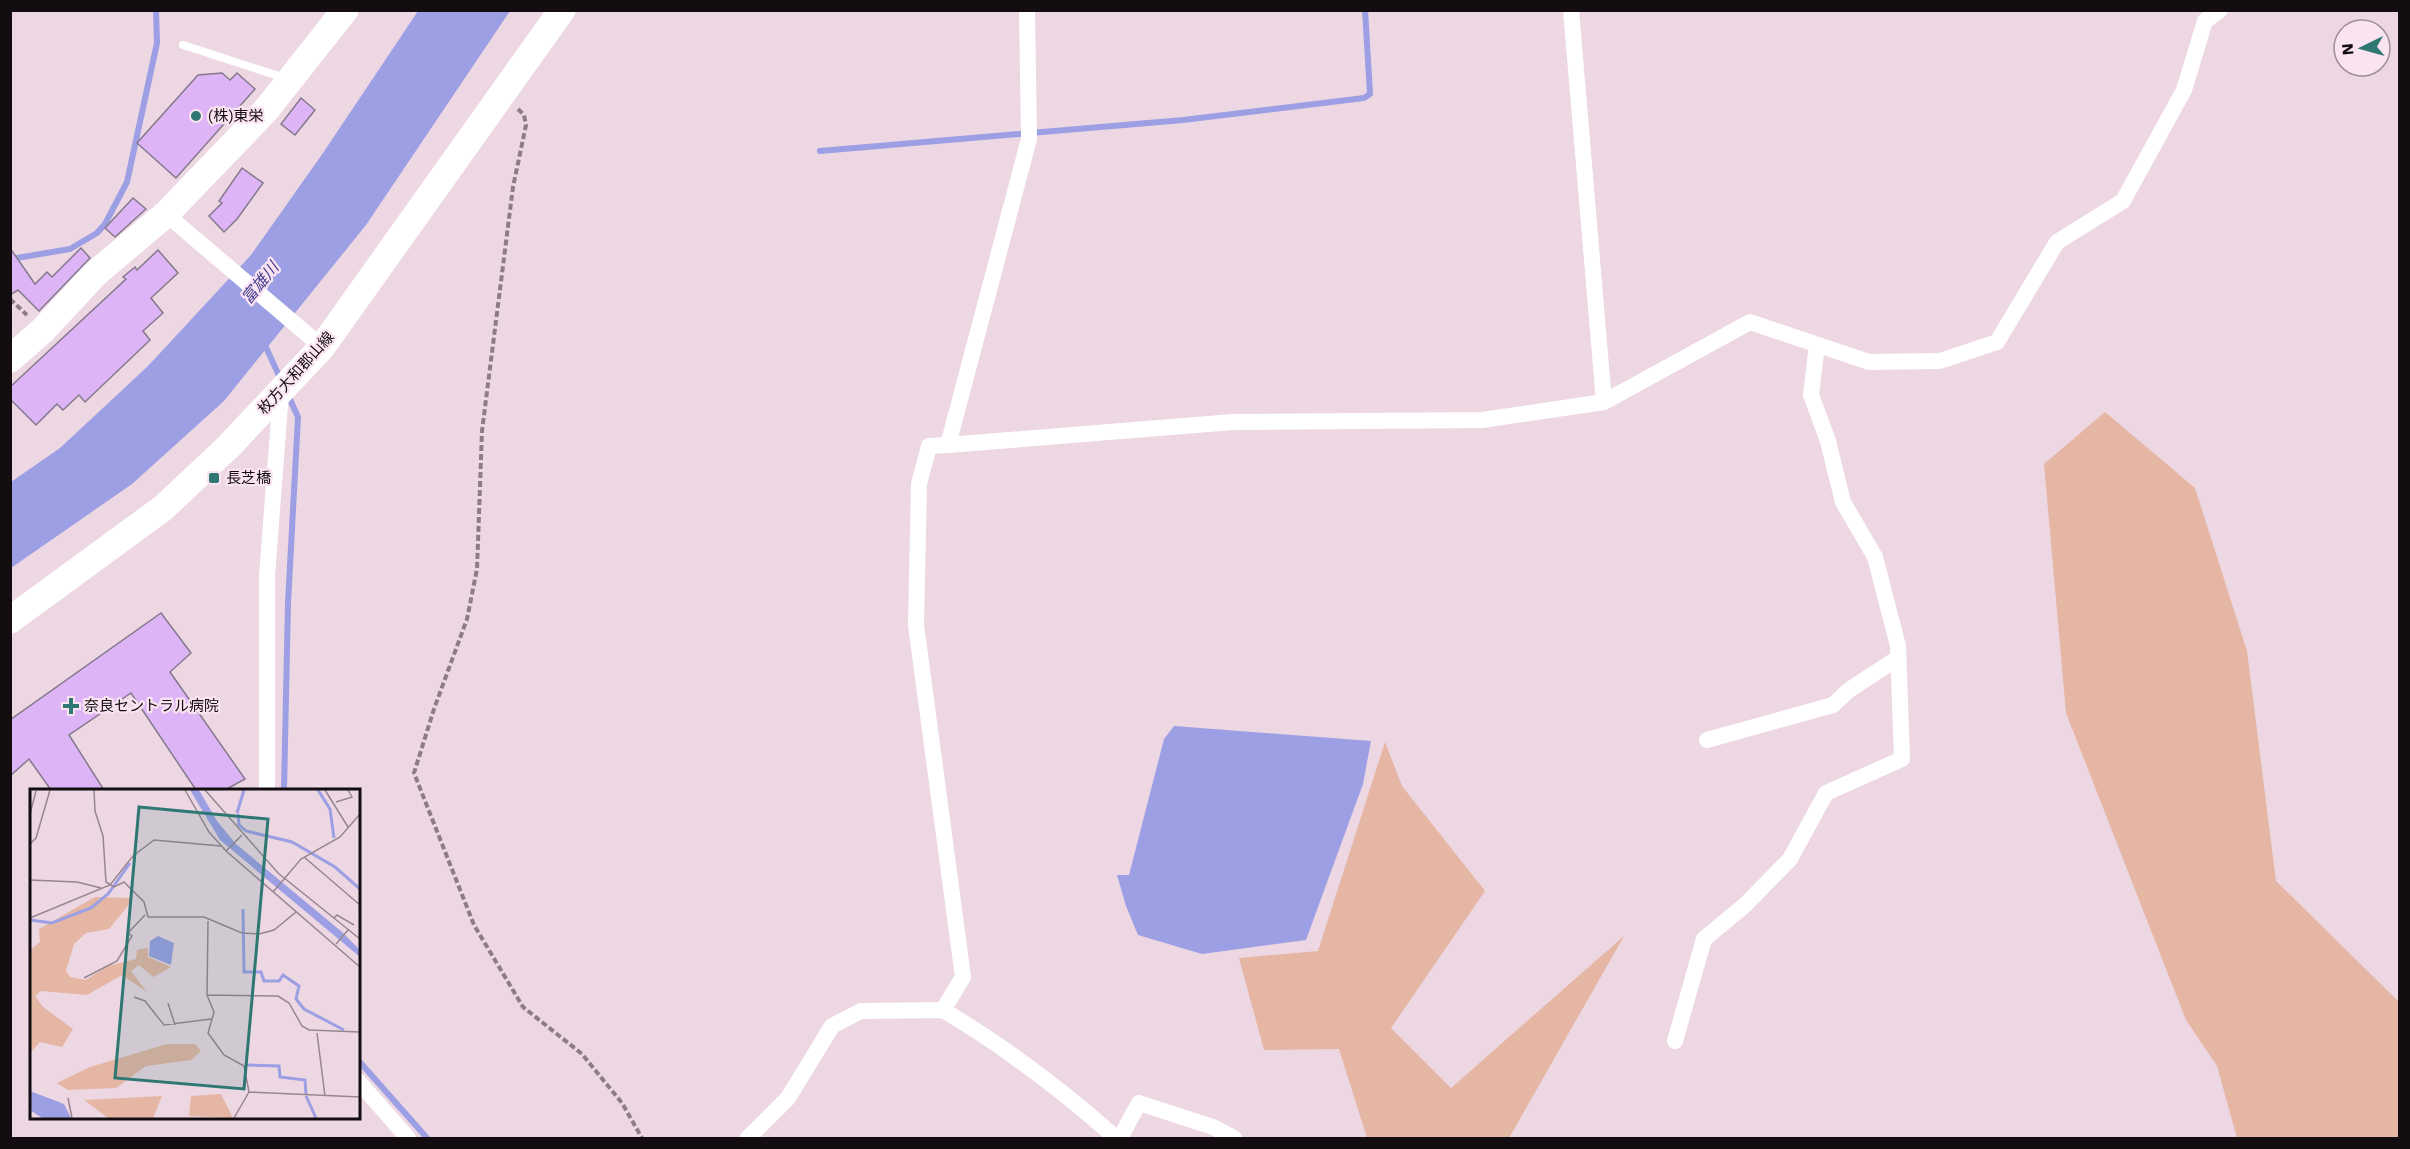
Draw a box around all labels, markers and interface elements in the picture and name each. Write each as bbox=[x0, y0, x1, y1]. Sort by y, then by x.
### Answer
north arrow bbox=[2332, 18, 2392, 78]
text: N bbox=[2338, 43, 2358, 56]
place label: (株)東栄 bbox=[208, 107, 264, 125]
marker: (株)東栄 bbox=[189, 109, 203, 123]
water label: 富雄川 bbox=[238, 257, 284, 308]
street label: 枚方大和郡山線 bbox=[254, 328, 338, 418]
place label: 長芝橋 bbox=[226, 469, 271, 487]
marker: 長芝橋 bbox=[207, 471, 221, 485]
marker: 奈良セントラル病院 bbox=[62, 697, 80, 715]
place label: 奈良セントラル病院 bbox=[84, 697, 219, 715]
inset map bbox=[30, 789, 360, 1119]

